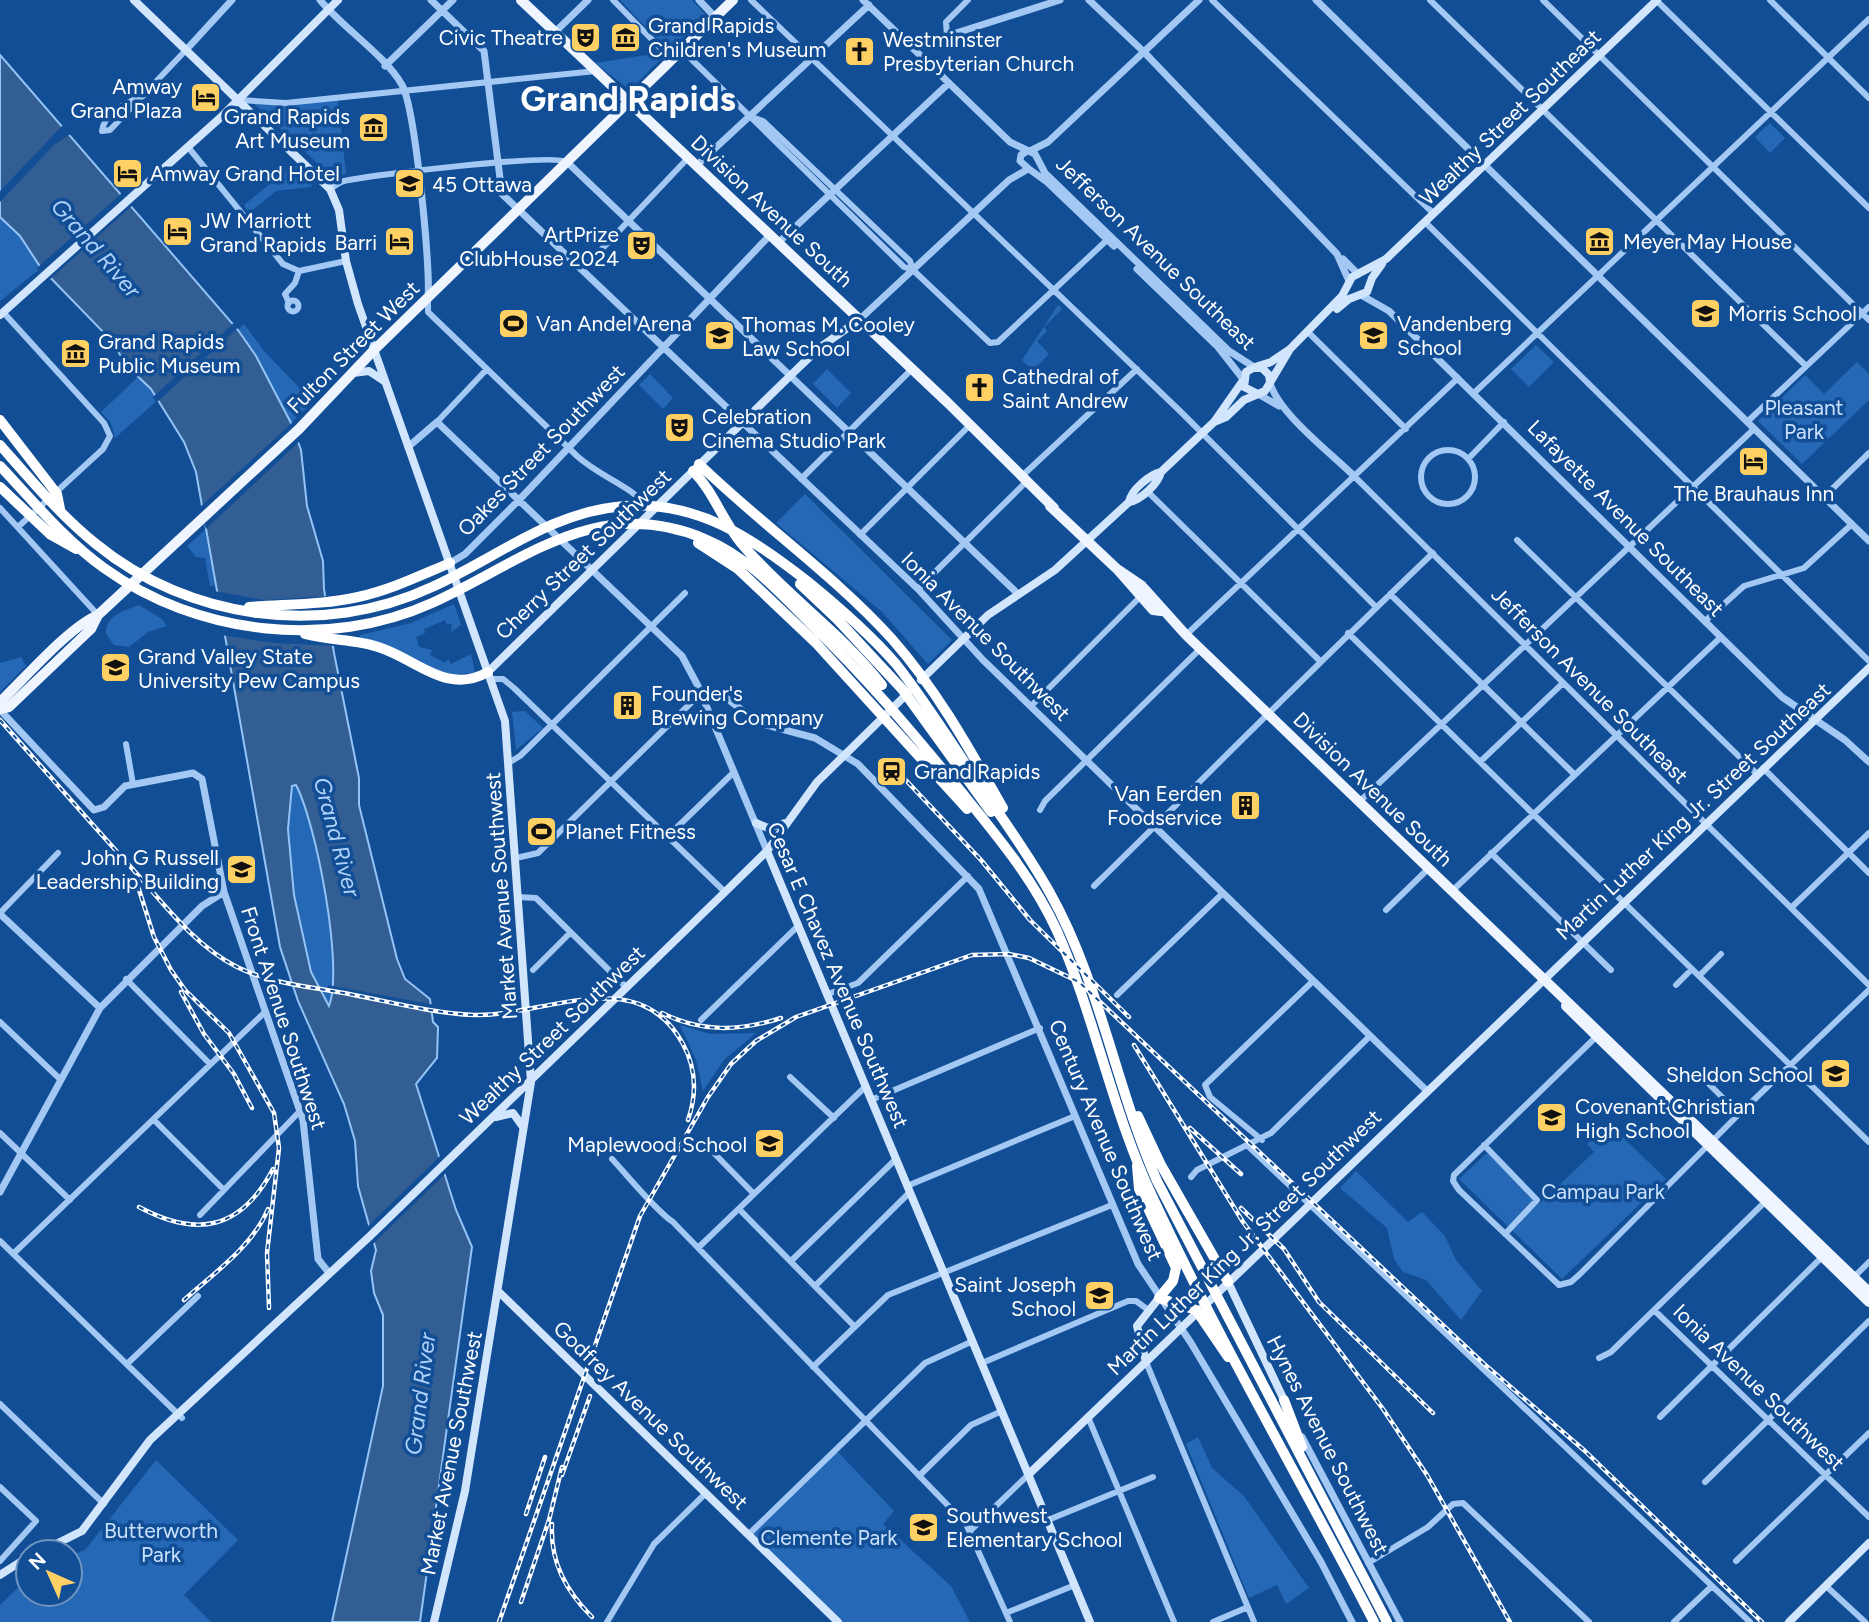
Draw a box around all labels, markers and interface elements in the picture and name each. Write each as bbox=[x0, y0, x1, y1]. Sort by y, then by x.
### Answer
place label: Grand Rapids Children's Museum bbox=[648, 13, 826, 62]
theatre icon: Civic Theatre bbox=[569, 20, 603, 54]
museum icon: Grand Rapids Children's Museum bbox=[608, 20, 642, 54]
street label: Wealthy Street Southeast bbox=[1414, 24, 1606, 210]
place label: Civic Theatre bbox=[439, 25, 563, 50]
place label: Westminster Presbyterian Church bbox=[883, 27, 1074, 76]
church icon: Westminster Presbyterian Church bbox=[843, 34, 877, 68]
place label: Amway Grand Plaza bbox=[71, 74, 182, 123]
district label: Grand Rapids bbox=[520, 78, 736, 120]
hotel icon: Amway Grand Plaza bbox=[188, 81, 222, 115]
place label: Grand Rapids Art Museum bbox=[224, 104, 350, 153]
museum icon: Grand Rapids Art Museum bbox=[356, 111, 390, 145]
street label: Division Avenue South bbox=[686, 130, 858, 292]
street label: Jefferson Avenue Southeast bbox=[1051, 151, 1261, 355]
hotel icon: Amway Grand Hotel bbox=[110, 156, 144, 190]
place label: Amway Grand Hotel bbox=[150, 161, 340, 186]
school or university icon: 45 Ottawa bbox=[392, 167, 426, 201]
place label: 45 Ottawa bbox=[432, 172, 532, 197]
water label: Grand River bbox=[45, 193, 148, 304]
place label: JW Marriott Grand Rapids bbox=[200, 208, 326, 257]
hotel icon: JW Marriott Grand Rapids bbox=[160, 215, 194, 249]
place label: ArtPrize ClubHouse 2024 bbox=[459, 222, 619, 271]
museum icon: Meyer May House bbox=[1583, 224, 1617, 258]
hotel icon: Barri bbox=[383, 225, 417, 259]
theatre icon: ArtPrize ClubHouse 2024 bbox=[625, 229, 659, 263]
place label: Meyer May House bbox=[1623, 229, 1792, 254]
place label: Barri bbox=[334, 230, 377, 255]
street label: Fulton Street West bbox=[282, 276, 424, 418]
school or university icon: Morris School bbox=[1688, 296, 1722, 330]
place label: Morris School bbox=[1728, 301, 1857, 326]
sports icon: Van Andel Arena bbox=[496, 306, 530, 340]
place label: Van Andel Arena bbox=[536, 311, 692, 336]
place label: Vandenberg School bbox=[1397, 311, 1512, 360]
place label: Thomas M. Cooley Law School bbox=[742, 312, 915, 361]
school or university icon: Vandenberg School bbox=[1357, 318, 1391, 352]
school or university icon: Thomas M. Cooley Law School bbox=[702, 319, 736, 353]
place label: Grand Rapids Public Museum bbox=[98, 329, 240, 378]
museum icon: Grand Rapids Public Museum bbox=[58, 336, 92, 370]
street label: Oakes Street Southwest bbox=[452, 359, 630, 541]
place label: Cathedral of Saint Andrew bbox=[1002, 364, 1129, 413]
church icon: Cathedral of Saint Andrew bbox=[962, 371, 996, 405]
park label: Pleasant Park bbox=[1764, 395, 1844, 444]
place label: Celebration Cinema Studio Park bbox=[702, 404, 887, 453]
theatre icon: Celebration Cinema Studio Park bbox=[662, 411, 696, 445]
street label: Lafayette Avenue Southeast bbox=[1523, 415, 1729, 621]
hotel icon: The Brauhaus Inn bbox=[1737, 444, 1771, 478]
street label: Cherry Street Southwest bbox=[490, 464, 676, 644]
place label: The Brauhaus Inn bbox=[1674, 481, 1834, 506]
street label: Ionia Avenue Southwest bbox=[896, 546, 1076, 726]
street label: Jefferson Avenue Southeast bbox=[1487, 582, 1694, 789]
place label: Grand Valley State University Pew Campus bbox=[138, 644, 360, 693]
school or university icon: Grand Valley State University Pew Campus bbox=[98, 651, 132, 685]
street label: Martin Luther King Jr. Street Southeast bbox=[1551, 677, 1835, 945]
place label: Founder's Brewing Company bbox=[651, 681, 824, 730]
building icon: Founder's Brewing Company bbox=[611, 688, 645, 722]
street label: Division Avenue South bbox=[1288, 707, 1458, 871]
station icon: Grand Rapids bbox=[874, 754, 908, 788]
place label: Grand Rapids bbox=[914, 759, 1040, 784]
street label: Market Avenue Southwest bbox=[480, 771, 522, 1021]
water label: Grand River bbox=[308, 774, 367, 901]
place label: Van Eerden Foodservice bbox=[1107, 781, 1222, 830]
building icon: Van Eerden Foodservice bbox=[1228, 788, 1262, 822]
sports icon: Planet Fitness bbox=[525, 814, 559, 848]
street label: Cesar E Chavez Avenue Southwest bbox=[762, 818, 914, 1132]
place label: Planet Fitness bbox=[565, 819, 696, 844]
place label: John G Russell Leadership Building bbox=[36, 845, 219, 894]
school or university icon: John G Russell Leadership Building bbox=[225, 852, 259, 886]
street label: Front Avenue Southwest bbox=[236, 903, 332, 1133]
street label: Wealthy Street Southwest bbox=[454, 940, 650, 1130]
street label: Century Avenue Southwest bbox=[1044, 1016, 1168, 1264]
school or university icon: Sheldon School bbox=[1819, 1057, 1853, 1091]
place label: Sheldon School bbox=[1666, 1062, 1813, 1087]
place label: Covenant Christian High School bbox=[1575, 1094, 1755, 1143]
school or university icon: Covenant Christian High School bbox=[1535, 1101, 1569, 1135]
street label: Martin Luther King Jr. Street Southwest bbox=[1102, 1104, 1386, 1380]
school or university icon: Maplewood School bbox=[753, 1127, 787, 1161]
place label: Maplewood School bbox=[567, 1132, 747, 1157]
park label: Campau Park bbox=[1541, 1179, 1666, 1204]
place label: Saint Joseph School bbox=[954, 1272, 1076, 1321]
school or university icon: Saint Joseph School bbox=[1082, 1279, 1116, 1313]
street label: Ionia Avenue Southwest bbox=[1668, 1299, 1850, 1475]
street label: Godfrey Avenue Southwest bbox=[549, 1315, 753, 1515]
street label: Market Avenue Southwest bbox=[415, 1329, 487, 1577]
water label: Grand River bbox=[399, 1330, 442, 1457]
street label: Hynes Avenue Southwest bbox=[1262, 1331, 1394, 1559]
place label: Southwest Elementary School bbox=[946, 1503, 1122, 1552]
school or university icon: Southwest Elementary School bbox=[906, 1510, 940, 1544]
park label: Butterworth Park bbox=[104, 1518, 218, 1567]
park label: Clemente Park bbox=[761, 1525, 898, 1550]
north arrow bbox=[14, 1538, 84, 1608]
text: N bbox=[24, 1548, 51, 1575]

